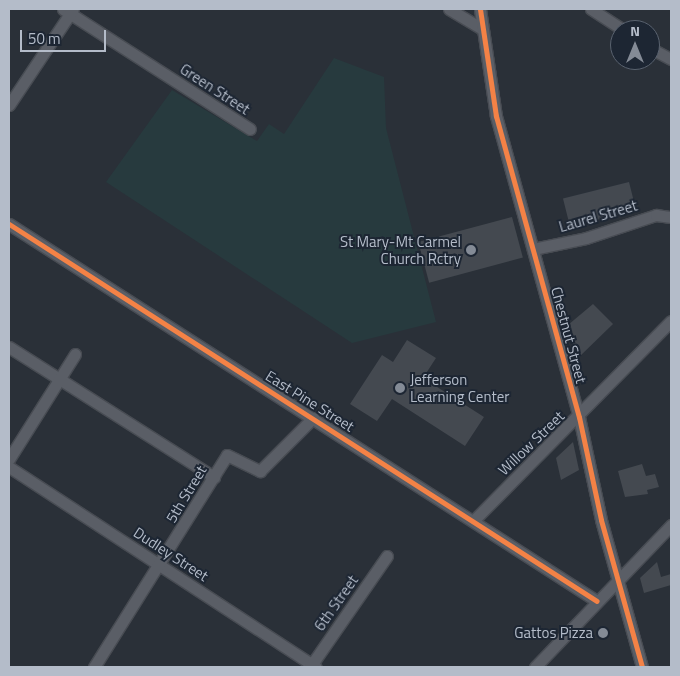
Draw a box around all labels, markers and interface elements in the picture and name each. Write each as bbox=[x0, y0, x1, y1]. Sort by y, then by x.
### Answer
scale bar bbox=[22, 20, 109, 52]
north arrow bbox=[610, 20, 660, 70]
text: N bbox=[630, 20, 640, 41]
text: 50 m bbox=[28, 27, 61, 50]
street label: Green Street bbox=[177, 60, 253, 118]
street label: Laurel Street bbox=[557, 196, 639, 236]
place label: St Mary-Mt Carmel Church Rctry bbox=[340, 232, 461, 267]
marker: St Mary-Mt Carmel Church Rctry bbox=[465, 244, 477, 256]
street label: Chestnut Street bbox=[547, 285, 591, 385]
street label: East Pine Street bbox=[262, 367, 358, 435]
place label: Jefferson Learning Center bbox=[410, 370, 509, 405]
marker: Jefferson Learning Center bbox=[394, 382, 406, 394]
street label: Willow Street bbox=[494, 407, 568, 479]
street label: 5th Street bbox=[162, 462, 210, 526]
street label: Dudley Street bbox=[130, 523, 212, 585]
street label: 6th Street bbox=[310, 572, 362, 634]
place label: Gattos Pizza bbox=[514, 624, 593, 642]
marker: Gattos Pizza bbox=[597, 627, 609, 639]

